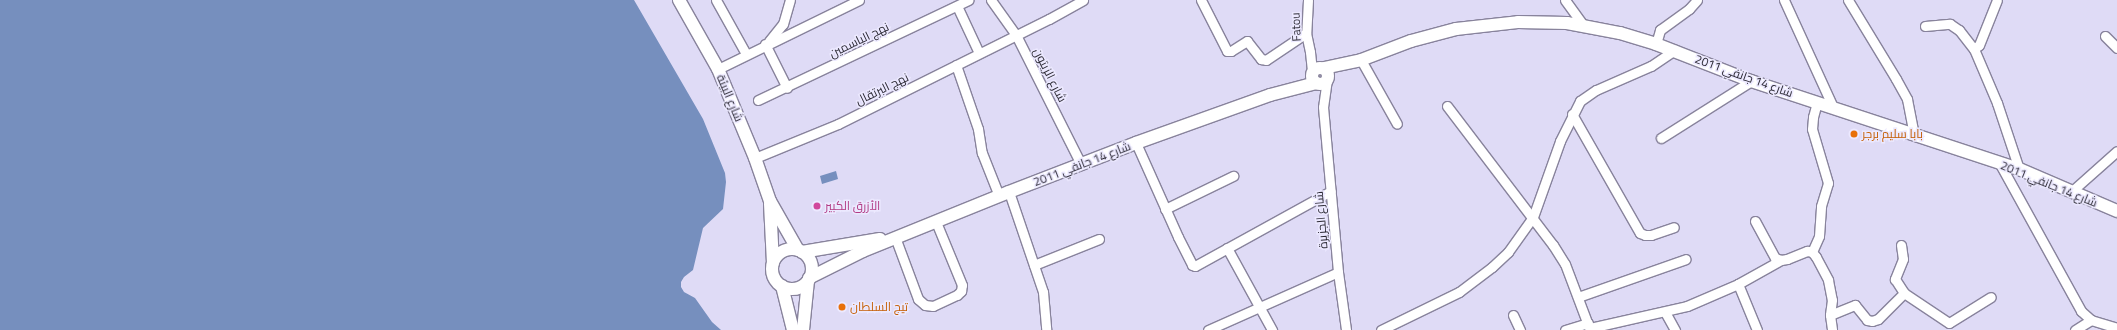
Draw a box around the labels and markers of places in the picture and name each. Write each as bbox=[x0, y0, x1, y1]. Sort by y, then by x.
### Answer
place label: بابا سليم برجر bbox=[1862, 127, 1923, 141]
marker: بابا سليم برجر bbox=[1849, 129, 1859, 139]
place label: الأزرق الكبير bbox=[825, 199, 880, 213]
marker: الأزرق الكبير bbox=[812, 201, 822, 211]
place label: تيج السلطان bbox=[850, 300, 908, 314]
marker: تيج السلطان bbox=[837, 302, 847, 312]

